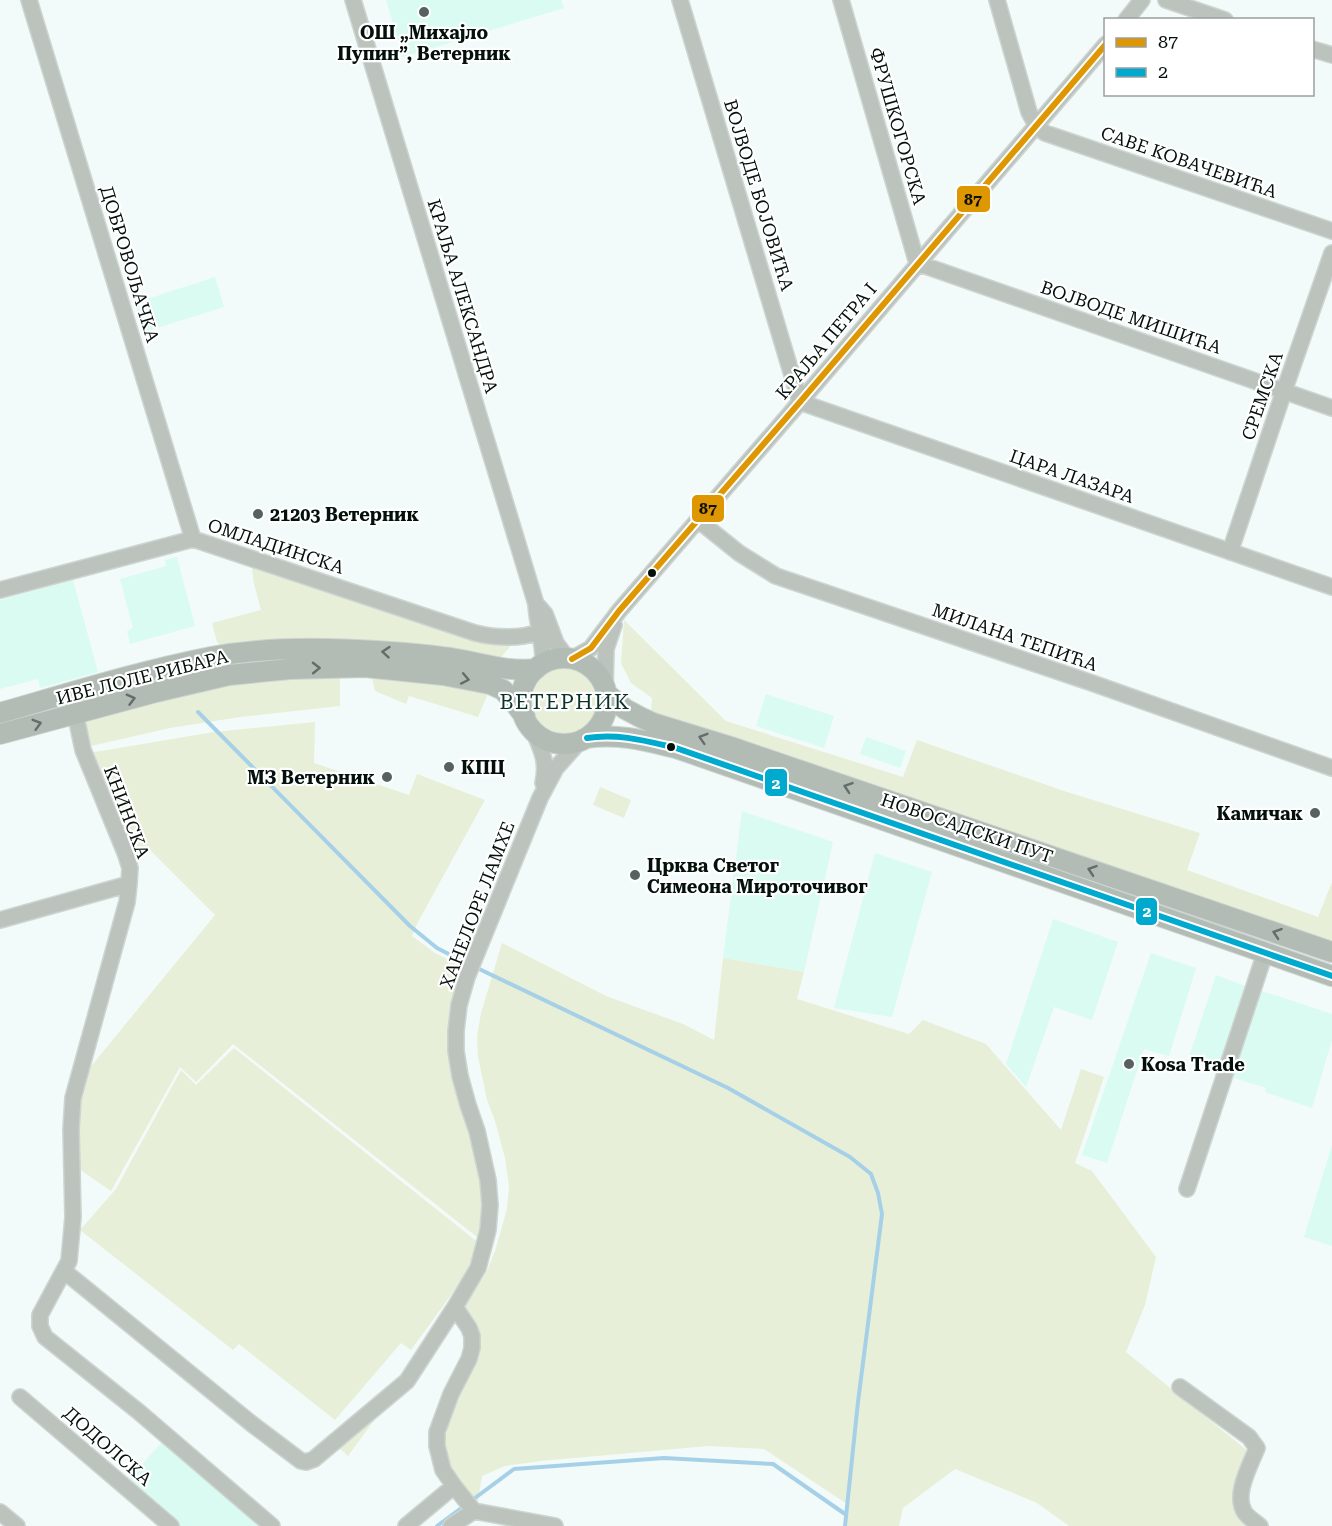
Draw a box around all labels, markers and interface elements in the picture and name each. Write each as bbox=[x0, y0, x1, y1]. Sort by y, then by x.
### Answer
marker: ОШ „Михајло Пупин”, Ветерник bbox=[417, 5, 431, 19]
legend bbox=[1104, 18, 1314, 96]
place label: ОШ „Михајло Пупин”, Ветерник bbox=[337, 22, 511, 64]
text: 87 bbox=[1158, 31, 1178, 52]
street label: ФРУШКОГОРСКА bbox=[866, 45, 931, 207]
text: 2 bbox=[1158, 61, 1168, 82]
street label: ВОЈВОДЕ БОЈОВИЋА bbox=[720, 97, 798, 294]
street label: САВЕ КОВАЧЕВИЋА bbox=[1098, 122, 1280, 202]
street label: ДОБРОВОЉАЧКА bbox=[96, 183, 164, 345]
line badge: 87 bbox=[956, 185, 991, 213]
text: 87 bbox=[964, 190, 982, 209]
street label: КРАЉА АЛЕКСАНДРА bbox=[424, 197, 503, 396]
street label: ВОЈВОДЕ МИШИЋА bbox=[1038, 276, 1225, 358]
street label: КРАЉА ПЕТРА I bbox=[771, 279, 881, 403]
street label: СРЕМСКА bbox=[1237, 349, 1287, 443]
street label: ЦАРА ЛАЗАРА bbox=[1007, 445, 1137, 507]
line badge: 87 bbox=[691, 494, 725, 523]
text: 87 bbox=[699, 499, 717, 518]
place label: 21203 Ветерник bbox=[270, 504, 419, 525]
marker: 21203 Ветерник bbox=[251, 507, 265, 521]
street label: ОМЛАДИНСКА bbox=[205, 514, 347, 578]
unlabelled marker bbox=[646, 567, 658, 579]
street label: МИЛАНА ТЕПИЋА bbox=[929, 599, 1101, 675]
street label: ИВЕ ЛОЛЕ РИБАРА bbox=[54, 645, 231, 709]
one-way arrow bbox=[381, 646, 390, 659]
one-way arrow bbox=[311, 662, 320, 674]
one-way arrow bbox=[460, 672, 470, 685]
district label: ВЕТЕРНИК bbox=[500, 690, 630, 714]
one-way arrow bbox=[125, 693, 135, 706]
one-way arrow bbox=[31, 719, 42, 731]
one-way arrow bbox=[698, 733, 709, 746]
unlabelled marker bbox=[665, 741, 677, 753]
place label: КПЦ bbox=[461, 757, 505, 778]
marker: КПЦ bbox=[442, 760, 456, 774]
street label: КНИНСКА bbox=[100, 763, 154, 862]
place label: МЗ Ветерник bbox=[247, 767, 376, 788]
line badge: 2 bbox=[764, 768, 788, 797]
marker: МЗ Ветерник bbox=[380, 770, 394, 784]
text: 2 bbox=[772, 774, 781, 793]
one-way arrow bbox=[843, 782, 854, 795]
street label: НОВОСАДСКИ ПУТ bbox=[878, 789, 1056, 867]
place label: Камичак bbox=[1217, 803, 1304, 824]
marker: Камичак bbox=[1308, 806, 1322, 820]
street label: ХАНЕЛОРЕ ЛАМХЕ bbox=[435, 818, 519, 992]
place label: Црква Светог Симеона Мироточивог bbox=[647, 855, 868, 897]
one-way arrow bbox=[1087, 865, 1098, 878]
marker: Црква Светог Симеона Мироточивог bbox=[628, 868, 642, 882]
line badge: 2 bbox=[1135, 897, 1158, 926]
text: 2 bbox=[1143, 902, 1152, 921]
one-way arrow bbox=[1272, 928, 1283, 941]
place label: Kosa Trade bbox=[1141, 1054, 1245, 1075]
marker: Kosa Trade bbox=[1122, 1057, 1136, 1071]
street label: ДОДОЛСКА bbox=[60, 1402, 157, 1490]

